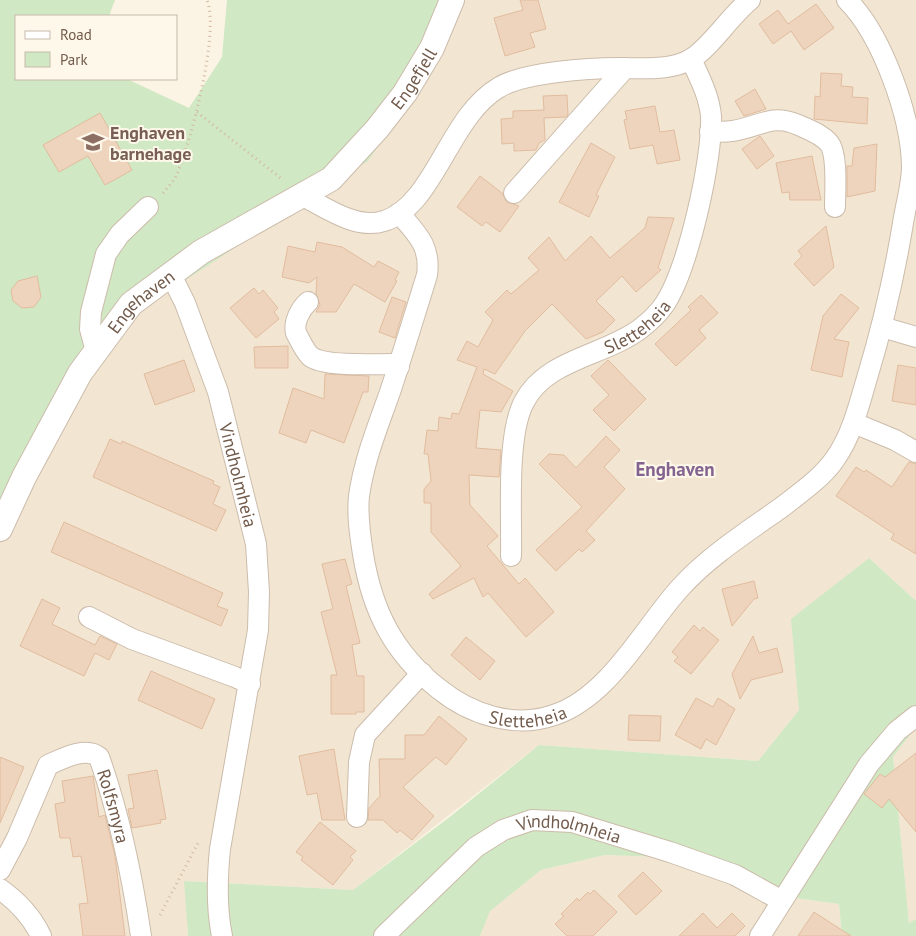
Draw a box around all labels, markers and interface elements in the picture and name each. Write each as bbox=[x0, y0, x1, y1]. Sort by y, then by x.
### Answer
legend bbox=[15, 15, 178, 80]
text: Road bbox=[60, 25, 92, 44]
street label: Engefjell bbox=[385, 42, 442, 114]
text: Park bbox=[60, 50, 88, 69]
place label: Enghaven barnehage bbox=[110, 121, 191, 165]
school or university icon: Enghaven barnehage bbox=[80, 129, 106, 155]
street label: Engehaven bbox=[102, 264, 179, 338]
street label: Sletteheia bbox=[600, 295, 676, 358]
street label: Vindholmheia bbox=[214, 419, 263, 530]
district label: Enghaven bbox=[635, 457, 715, 481]
street label: Sletteheia bbox=[487, 700, 570, 732]
street label: Rolfsmyra bbox=[92, 766, 135, 846]
street label: Vindholmheia bbox=[512, 808, 624, 848]

